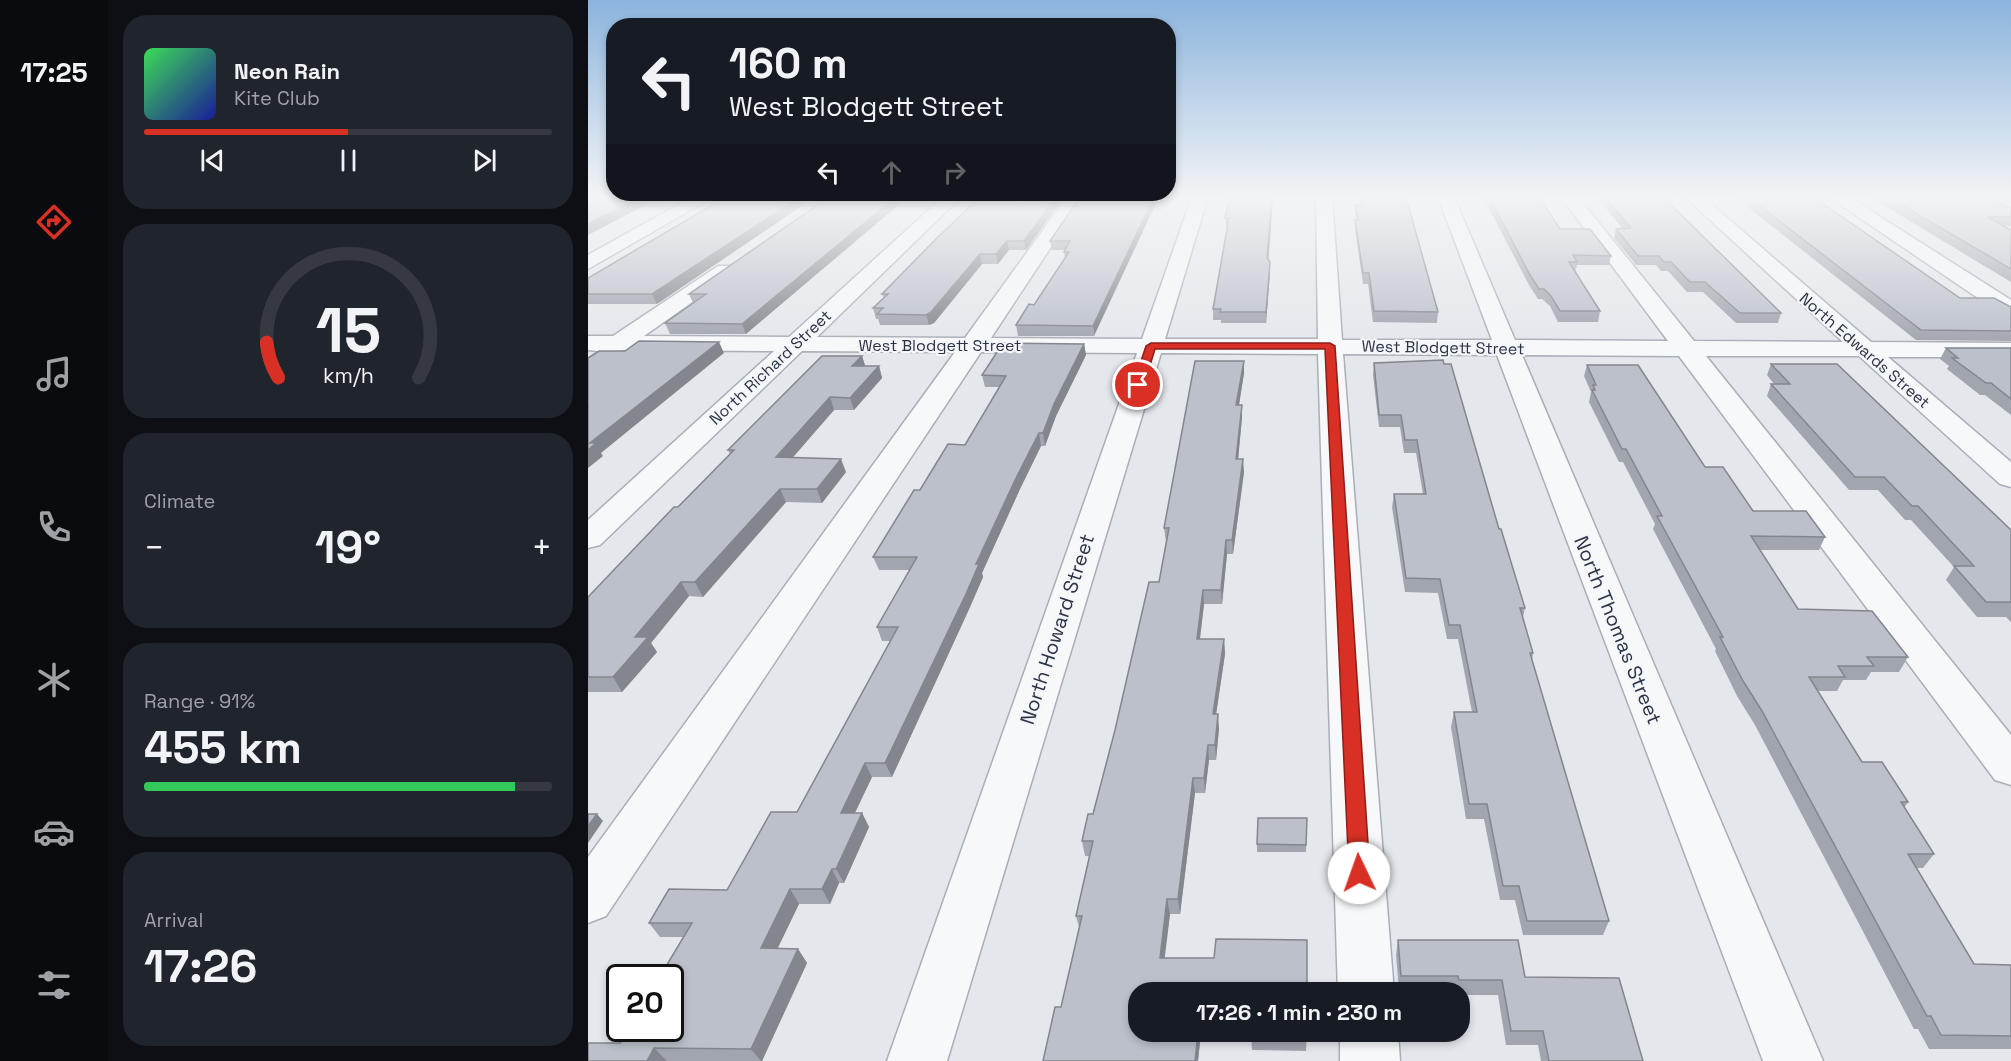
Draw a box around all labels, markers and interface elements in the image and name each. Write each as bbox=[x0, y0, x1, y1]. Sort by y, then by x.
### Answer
text: 160 m bbox=[729, 37, 848, 90]
icon: left bbox=[630, 42, 708, 120]
text: 17:25 bbox=[20, 55, 88, 90]
text: Neon Rain bbox=[234, 57, 340, 85]
text: Kite Club bbox=[234, 85, 320, 111]
text: West Blodgett Street bbox=[729, 89, 1004, 124]
icon: previous bbox=[196, 144, 229, 177]
icon: pause bbox=[332, 144, 365, 177]
icon: next bbox=[468, 144, 501, 177]
icon: left bbox=[812, 156, 845, 189]
icon: ahead bbox=[875, 156, 908, 189]
icon: right bbox=[938, 156, 971, 189]
icon: directions bbox=[33, 201, 75, 243]
street label: North Edwards Street bbox=[1795, 288, 1934, 413]
text: 15 bbox=[315, 291, 381, 370]
street label: North Richard Street bbox=[705, 305, 836, 429]
street label: West Blodgett Street bbox=[859, 335, 1021, 356]
street label: West Blodgett Street bbox=[1361, 336, 1525, 359]
icon: music bbox=[33, 353, 75, 395]
pin bbox=[1112, 359, 1163, 410]
text: km/h bbox=[322, 363, 374, 390]
icon: arrive bbox=[1121, 368, 1154, 401]
text: Climate bbox=[144, 488, 215, 514]
icon: phone bbox=[33, 506, 75, 548]
text: 19° bbox=[315, 519, 381, 576]
text: − bbox=[144, 527, 164, 569]
text: + bbox=[532, 527, 552, 569]
street label: North Howard Street bbox=[1014, 530, 1100, 728]
street label: North Thomas Street bbox=[1568, 532, 1668, 728]
icon: climate bbox=[33, 659, 75, 701]
text: Range · 91% bbox=[144, 688, 255, 714]
text: 455 km bbox=[144, 719, 302, 776]
icon: car bbox=[33, 811, 75, 853]
position arrow bbox=[1327, 841, 1391, 905]
text: Arrival bbox=[144, 907, 203, 933]
text: 17:26 bbox=[144, 938, 257, 995]
icon: filters bbox=[33, 964, 75, 1006]
speed limit sign: 20 bbox=[606, 964, 684, 1042]
text: 17:26 · 1 min · 230 m bbox=[1196, 998, 1402, 1026]

